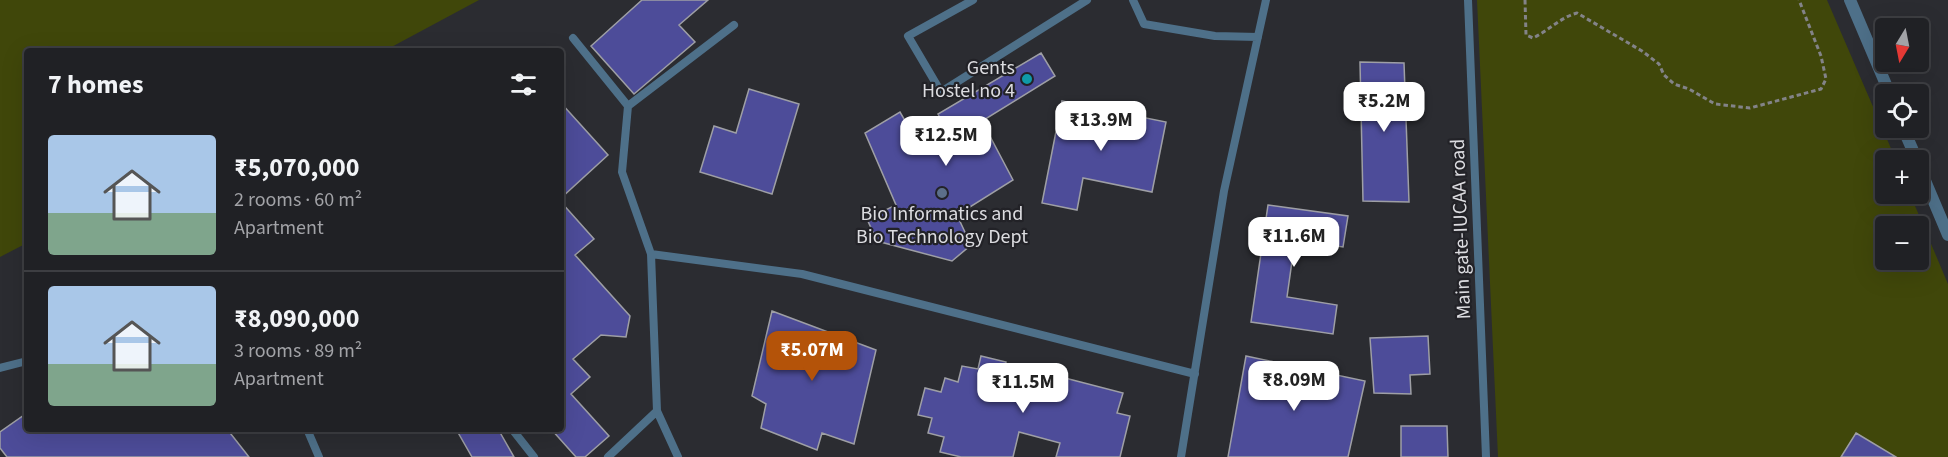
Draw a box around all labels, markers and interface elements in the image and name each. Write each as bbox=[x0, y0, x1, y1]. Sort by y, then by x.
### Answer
north arrow bbox=[1875, 18, 1929, 72]
map controls bbox=[1875, 18, 1929, 270]
place label: Gents Hostel no 4 bbox=[922, 54, 1015, 105]
text: 7 homes bbox=[48, 66, 143, 103]
icon: filters bbox=[507, 68, 540, 101]
marker: Gents Hostel no 4 bbox=[1020, 72, 1034, 86]
pin: ₹5.2M bbox=[1342, 82, 1426, 133]
button: locate bbox=[1875, 84, 1929, 138]
text: ₹5.2M bbox=[1358, 87, 1410, 115]
pin: ₹13.9M bbox=[1052, 101, 1150, 152]
text: ₹13.9M bbox=[1069, 106, 1133, 134]
pin: ₹12.5M bbox=[897, 116, 995, 167]
text: ₹12.5M bbox=[914, 121, 978, 149]
street label: Main gate-IUCAA road bbox=[1444, 138, 1478, 320]
text: ₹5,070,000 bbox=[234, 149, 359, 186]
button: + bbox=[1875, 150, 1929, 204]
icon: home bbox=[96, 159, 168, 231]
text: 2 rooms · 60 m² bbox=[234, 186, 362, 214]
marker: Bio Informatics and Bio Technology Dept bbox=[935, 186, 949, 200]
place label: Bio Informatics and Bio Technology Dept bbox=[856, 200, 1028, 251]
text: Apartment bbox=[234, 214, 324, 242]
button: − bbox=[1875, 216, 1929, 270]
pin: ₹11.6M bbox=[1245, 217, 1343, 268]
text: ₹11.6M bbox=[1262, 222, 1326, 250]
text: ₹8,090,000 bbox=[234, 300, 359, 337]
icon: home bbox=[96, 310, 168, 382]
pin: ₹5.07M bbox=[763, 331, 861, 382]
text: ₹5.07M bbox=[780, 336, 844, 364]
text: 3 rooms · 89 m² bbox=[234, 337, 362, 365]
pin: ₹8.09M bbox=[1245, 361, 1343, 412]
pin: ₹11.5M bbox=[974, 363, 1072, 414]
text: Apartment bbox=[234, 365, 324, 393]
text: ₹8.09M bbox=[1262, 366, 1326, 394]
text: ₹11.5M bbox=[991, 368, 1055, 396]

